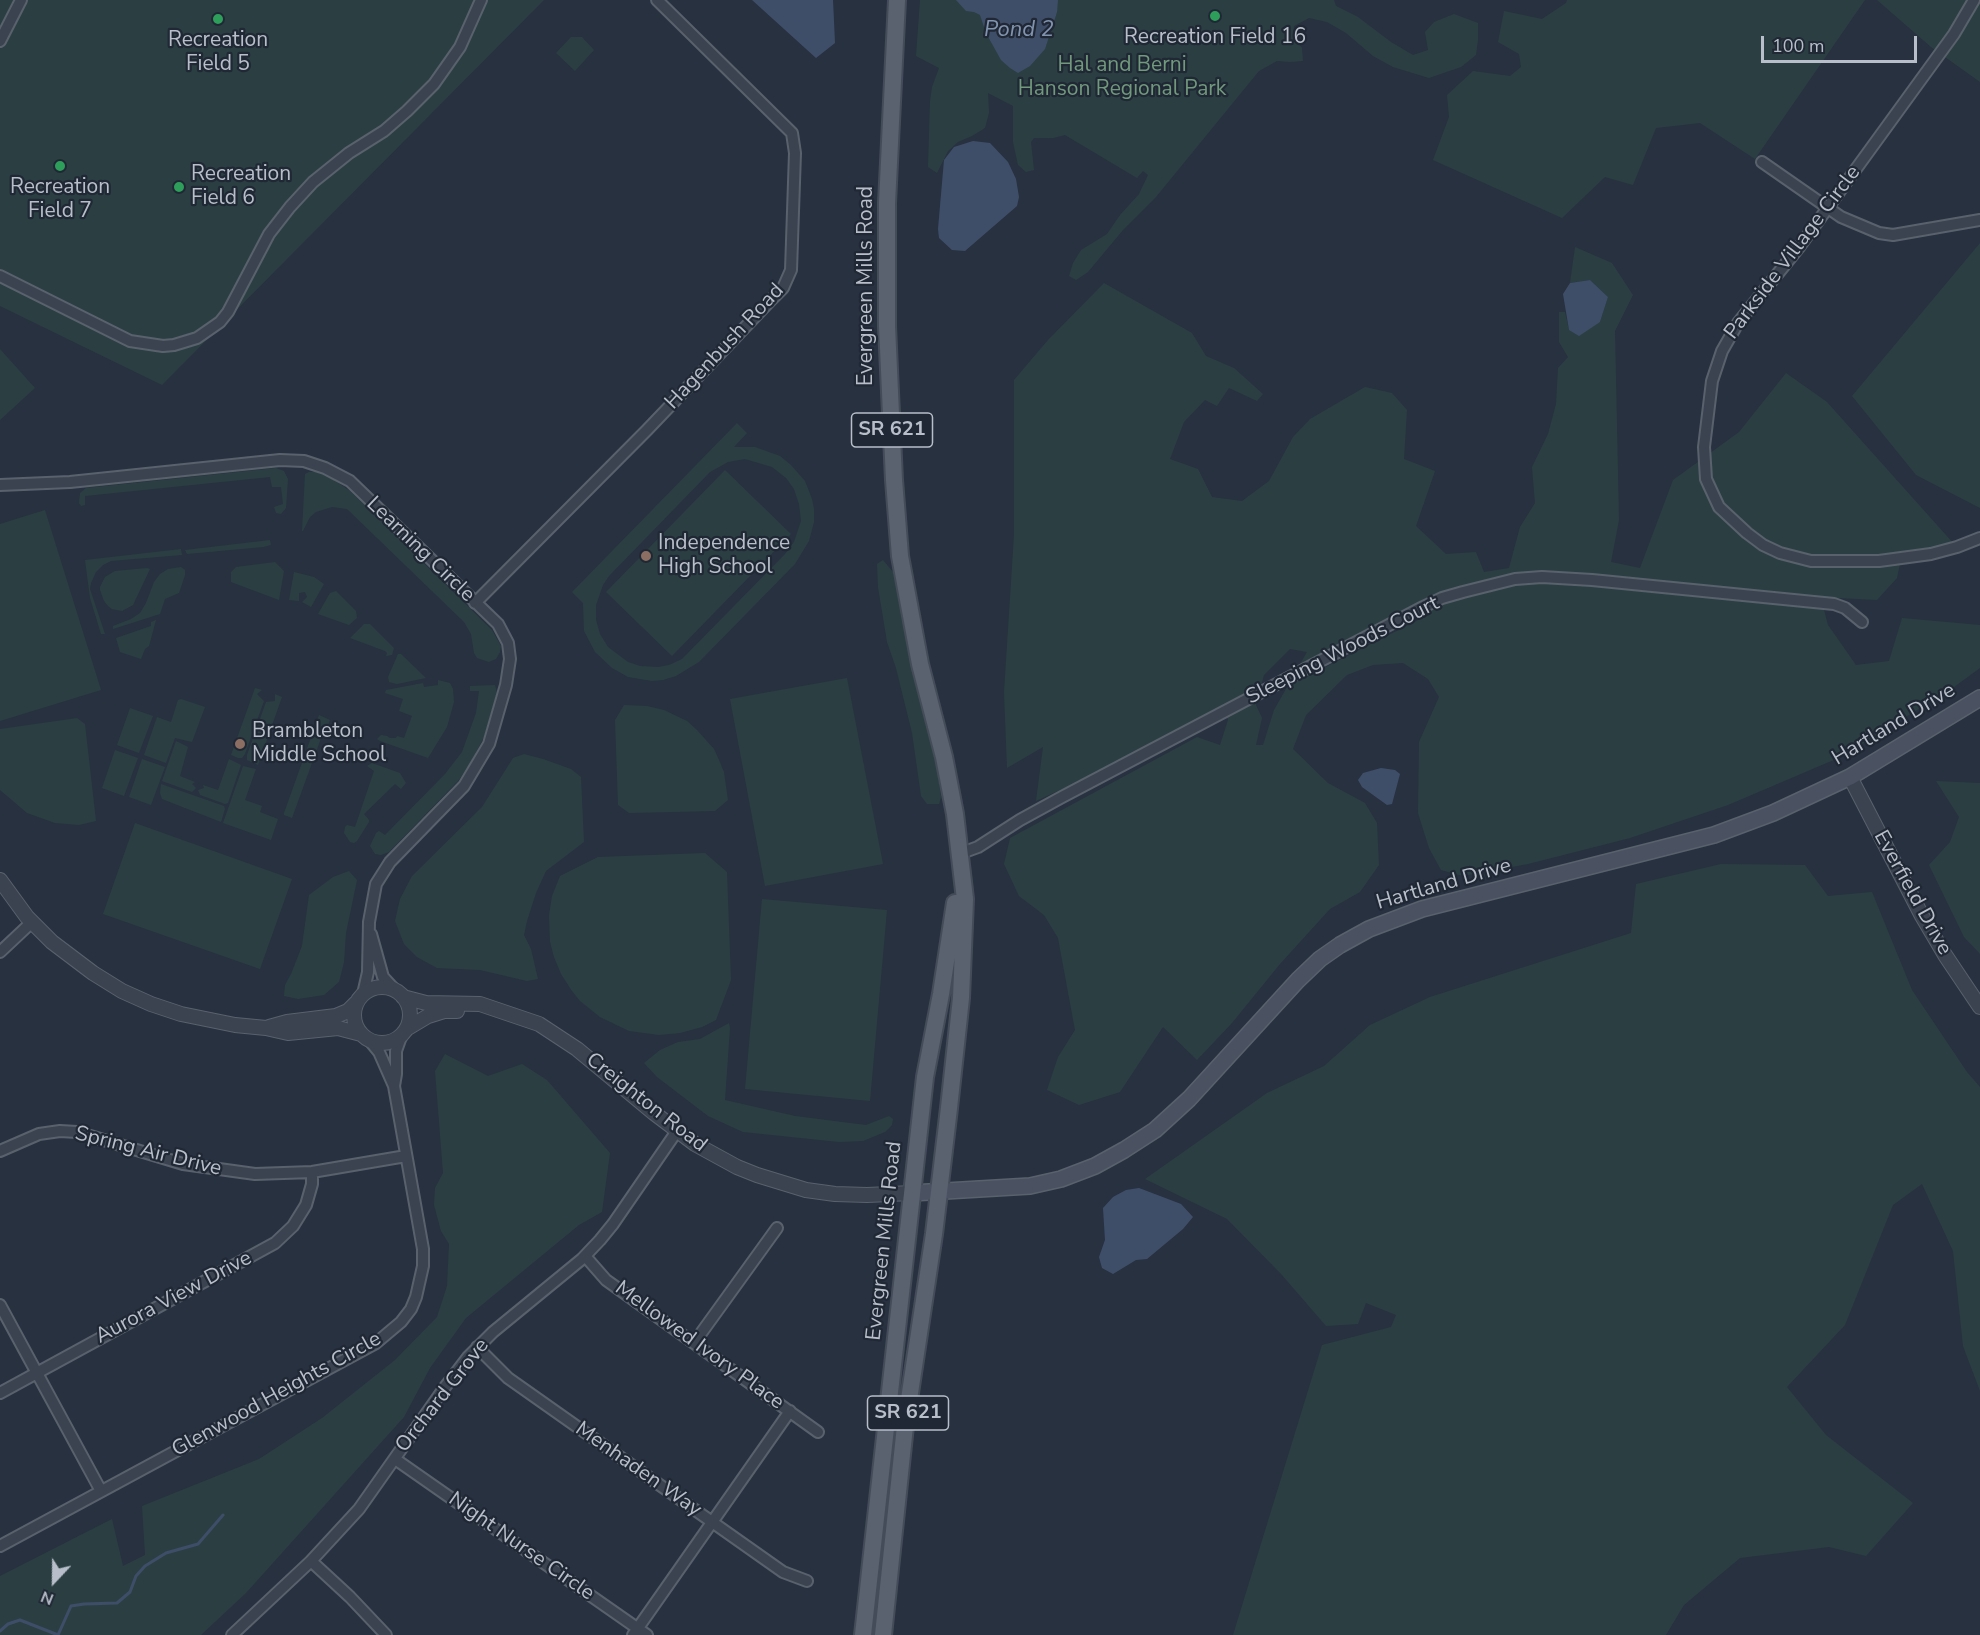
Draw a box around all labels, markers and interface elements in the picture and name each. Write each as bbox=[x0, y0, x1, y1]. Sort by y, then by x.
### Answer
marker: Recreation Field 16 bbox=[1208, 9, 1222, 23]
marker: Recreation Field 5 bbox=[211, 12, 225, 26]
water label: Pond 2 bbox=[984, 18, 1054, 44]
scale bar bbox=[1764, 24, 1920, 62]
place label: Recreation Field 16 bbox=[1124, 25, 1306, 51]
place label: Recreation Field 5 bbox=[168, 28, 268, 78]
text: 100 m bbox=[1772, 34, 1824, 58]
park label: Hal and Berni Hanson Regional Park bbox=[1018, 53, 1226, 103]
marker: Recreation Field 7 bbox=[53, 159, 67, 173]
street label: Parkside Village Circle bbox=[1720, 161, 1866, 345]
place label: Recreation Field 6 bbox=[191, 162, 291, 212]
place label: Recreation Field 7 bbox=[10, 175, 110, 225]
marker: Recreation Field 6 bbox=[172, 180, 186, 194]
street label: Evergreen Mills Road bbox=[854, 186, 880, 386]
street label: Hagenbush Road bbox=[660, 279, 790, 415]
road number: SR 621 bbox=[852, 413, 932, 447]
street label: Learning Circle bbox=[361, 492, 479, 608]
place label: Independence High School bbox=[658, 531, 790, 581]
marker: Independence High School bbox=[639, 549, 653, 563]
street label: Sleeping Woods Court bbox=[1242, 591, 1444, 711]
street label: Hartland Drive bbox=[1828, 678, 1960, 772]
place label: Brambleton Middle School bbox=[252, 719, 386, 769]
marker: Brambleton Middle School bbox=[233, 737, 247, 751]
street label: Everfield Drive bbox=[1867, 826, 1957, 960]
street label: Hartland Drive bbox=[1374, 854, 1514, 916]
street label: Creighton Road bbox=[580, 1048, 712, 1158]
street label: Spring Air Drive bbox=[72, 1122, 224, 1182]
street label: Evergreen Mills Road bbox=[862, 1140, 908, 1342]
street label: Aurora View Drive bbox=[92, 1246, 256, 1350]
street label: Mellowed Ivory Place bbox=[610, 1276, 788, 1416]
street label: Glenwood Heights Circle bbox=[168, 1327, 386, 1463]
street label: Orchard Grove bbox=[391, 1334, 495, 1458]
road number: SR 621 bbox=[868, 1396, 948, 1430]
street label: Menhaden Way bbox=[570, 1417, 706, 1523]
street label: Night Nurse Circle bbox=[443, 1487, 599, 1607]
north arrow bbox=[24, 1551, 84, 1611]
text: N bbox=[38, 1585, 57, 1610]

